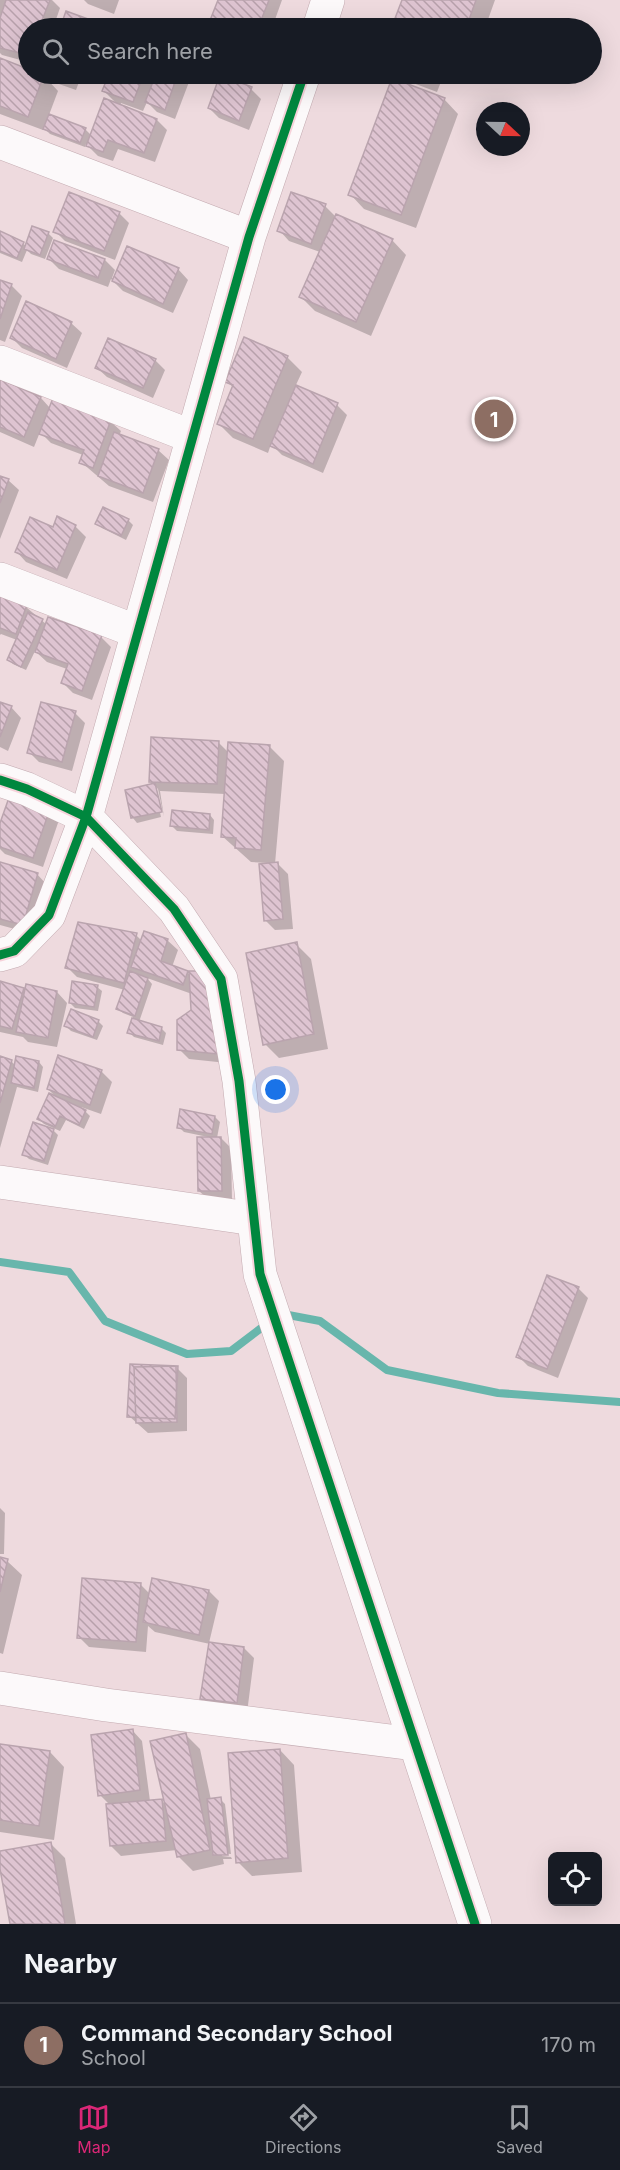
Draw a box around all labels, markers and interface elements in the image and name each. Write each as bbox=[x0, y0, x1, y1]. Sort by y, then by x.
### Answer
search box bbox=[18, 18, 602, 84]
icon: search bbox=[39, 35, 72, 68]
text: Search here bbox=[87, 38, 213, 64]
north arrow bbox=[476, 102, 530, 156]
pin: 1 bbox=[474, 396, 514, 442]
your location bbox=[261, 1075, 290, 1104]
map controls bbox=[548, 1852, 602, 1906]
button: locate bbox=[548, 1852, 602, 1906]
text: Nearby bbox=[24, 1948, 117, 1979]
text: Command Secondary School bbox=[81, 2020, 393, 2046]
text: 1 bbox=[39, 2033, 48, 2057]
text: 170 m bbox=[541, 2033, 596, 2057]
text: School bbox=[81, 2046, 146, 2070]
tab: Map bbox=[77, 2101, 111, 2157]
tab: Directions bbox=[265, 2101, 341, 2157]
tab: Saved bbox=[496, 2101, 543, 2157]

